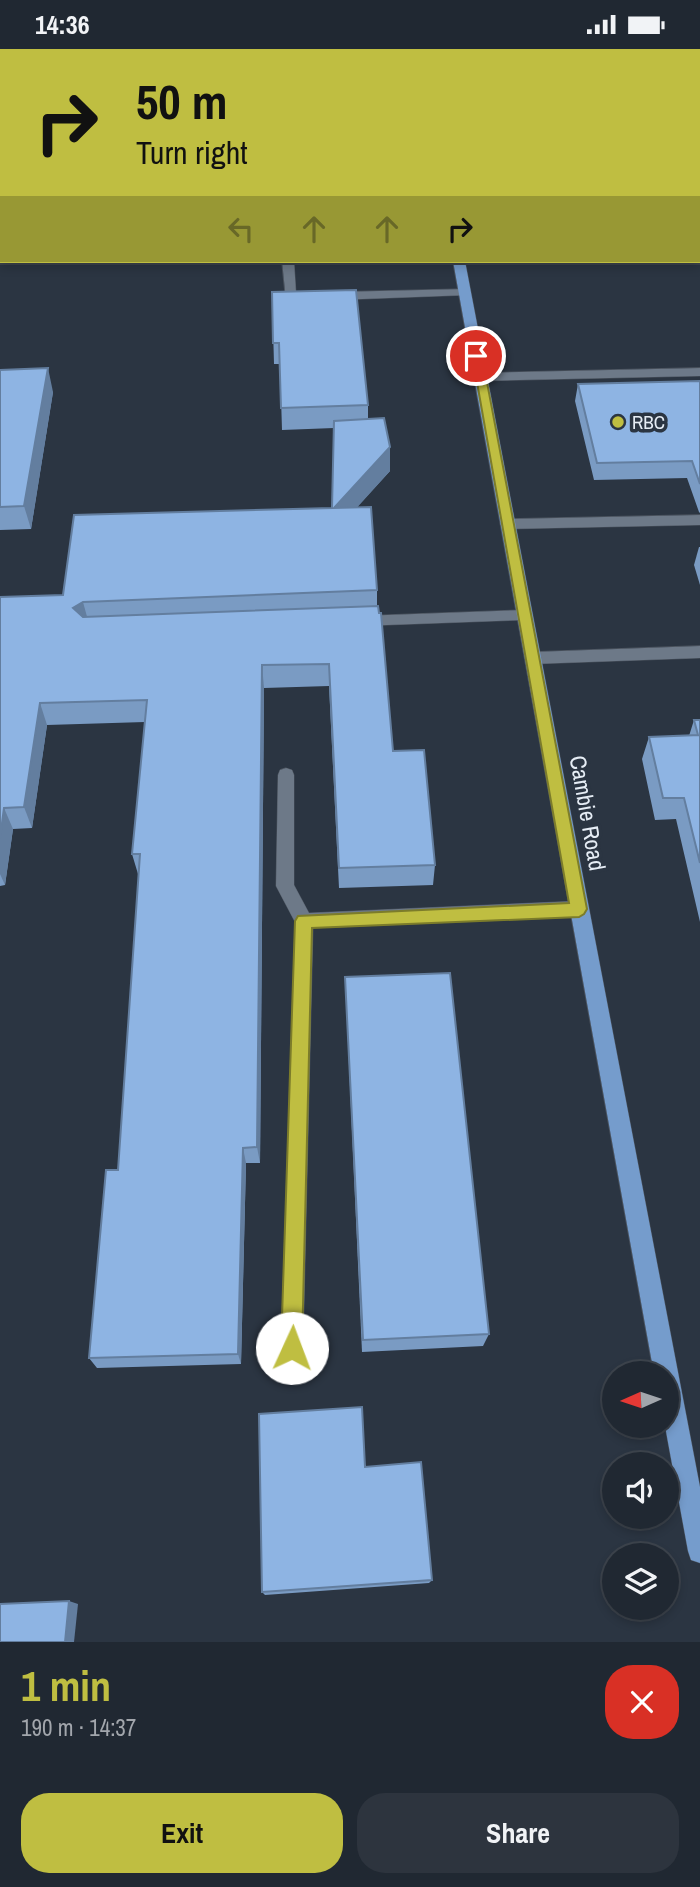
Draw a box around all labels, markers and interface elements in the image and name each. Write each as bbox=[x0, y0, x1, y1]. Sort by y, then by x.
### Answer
text: 14:36 bbox=[35, 7, 90, 42]
text: 50 m bbox=[136, 68, 228, 134]
icon: right bbox=[21, 77, 112, 168]
text: Turn right bbox=[136, 131, 248, 174]
icon: left bbox=[222, 210, 260, 248]
icon: ahead bbox=[295, 210, 333, 248]
icon: ahead bbox=[368, 210, 406, 248]
icon: right bbox=[441, 210, 479, 248]
pin bbox=[446, 326, 506, 386]
icon: arrive bbox=[457, 337, 495, 375]
place label: RBC bbox=[632, 409, 665, 435]
marker: RBC bbox=[610, 414, 626, 430]
street label: Cambie Road bbox=[563, 753, 613, 873]
position arrow bbox=[255, 1311, 329, 1385]
north arrow bbox=[602, 1361, 679, 1439]
map controls bbox=[602, 1361, 679, 1620]
button: sound bbox=[602, 1452, 679, 1529]
button: layers bbox=[602, 1543, 679, 1620]
text: 1 min bbox=[21, 1658, 111, 1714]
button: close bbox=[605, 1665, 679, 1739]
text: 190 m · 14:37 bbox=[21, 1712, 136, 1743]
button: Exit bbox=[21, 1793, 343, 1873]
button: Share bbox=[357, 1793, 679, 1873]

